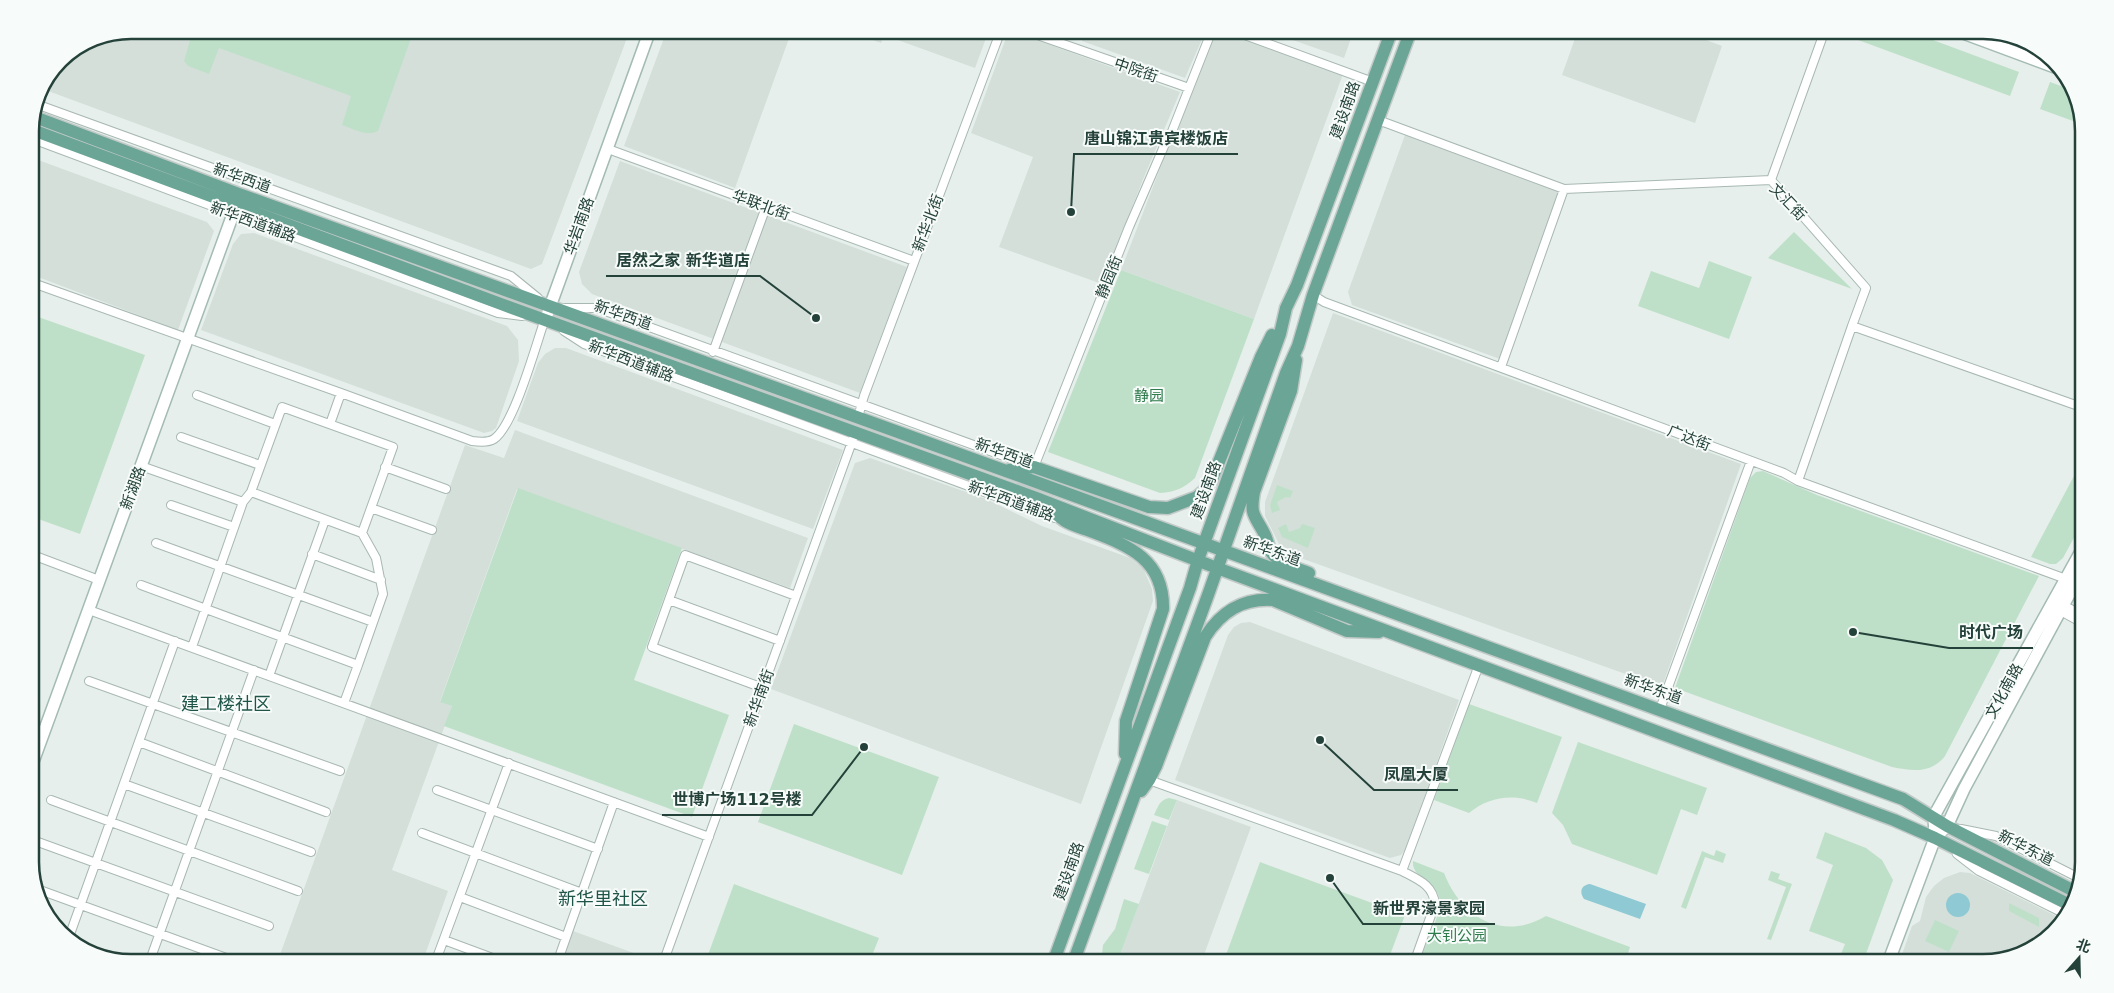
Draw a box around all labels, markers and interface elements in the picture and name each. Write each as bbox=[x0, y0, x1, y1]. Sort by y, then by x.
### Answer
street label: 中院街 bbox=[1112, 54, 1160, 86]
street label: 建设南路 bbox=[1326, 79, 1364, 141]
callout: 唐山锦江贵宾楼饭店 bbox=[1074, 123, 1238, 154]
text: 唐山锦江贵宾楼饭店 bbox=[1084, 129, 1228, 148]
street label: 新华西道 bbox=[211, 159, 273, 197]
street label: 文汇街 bbox=[1766, 180, 1810, 224]
street label: 华联北街 bbox=[730, 186, 792, 224]
street label: 新华北街 bbox=[909, 192, 947, 254]
street label: 华岩南路 bbox=[560, 195, 598, 257]
street label: 新华西道辅路 bbox=[208, 198, 298, 246]
callout: 居然之家 新华道店 bbox=[606, 245, 760, 276]
text: 居然之家 新华道店 bbox=[616, 251, 750, 270]
street label: 静园街 bbox=[1092, 253, 1126, 301]
street label: 新华西道 bbox=[592, 296, 654, 334]
street label: 新华西道辅路 bbox=[586, 336, 676, 386]
park label: 静园 bbox=[1134, 387, 1164, 405]
street label: 广达街 bbox=[1665, 422, 1713, 454]
street label: 新华西道 bbox=[973, 434, 1035, 472]
street label: 建设南路 bbox=[1187, 459, 1225, 521]
street label: 新湖路 bbox=[117, 464, 149, 512]
street label: 新华西道辅路 bbox=[966, 477, 1056, 525]
street label: 新华东道 bbox=[1241, 532, 1303, 570]
callout: 时代广场 bbox=[1949, 617, 2033, 648]
text: 时代广场 bbox=[1959, 623, 2023, 642]
street label: 文化南路 bbox=[1982, 660, 2026, 722]
street label: 新华南街 bbox=[740, 667, 778, 729]
street label: 新华东道 bbox=[1622, 670, 1684, 708]
district label: 建工楼社区 bbox=[181, 693, 271, 714]
callout: 凤凰大厦 bbox=[1374, 759, 1458, 790]
text: 凤凰大厦 bbox=[1384, 765, 1448, 784]
callout: 世博广场112号楼 bbox=[662, 784, 812, 815]
text: 世博广场112号楼 bbox=[672, 790, 802, 809]
street label: 新华东道 bbox=[1995, 826, 2057, 870]
street label: 建设南路 bbox=[1050, 840, 1088, 902]
district label: 新华里社区 bbox=[558, 888, 648, 909]
callout: 新世界濠景家园 bbox=[1363, 893, 1495, 924]
text: 新世界濠景家园 bbox=[1373, 899, 1485, 918]
park label: 大钊公园 bbox=[1427, 927, 1487, 945]
north arrow bbox=[2054, 933, 2104, 983]
text: 北 bbox=[2074, 936, 2093, 956]

